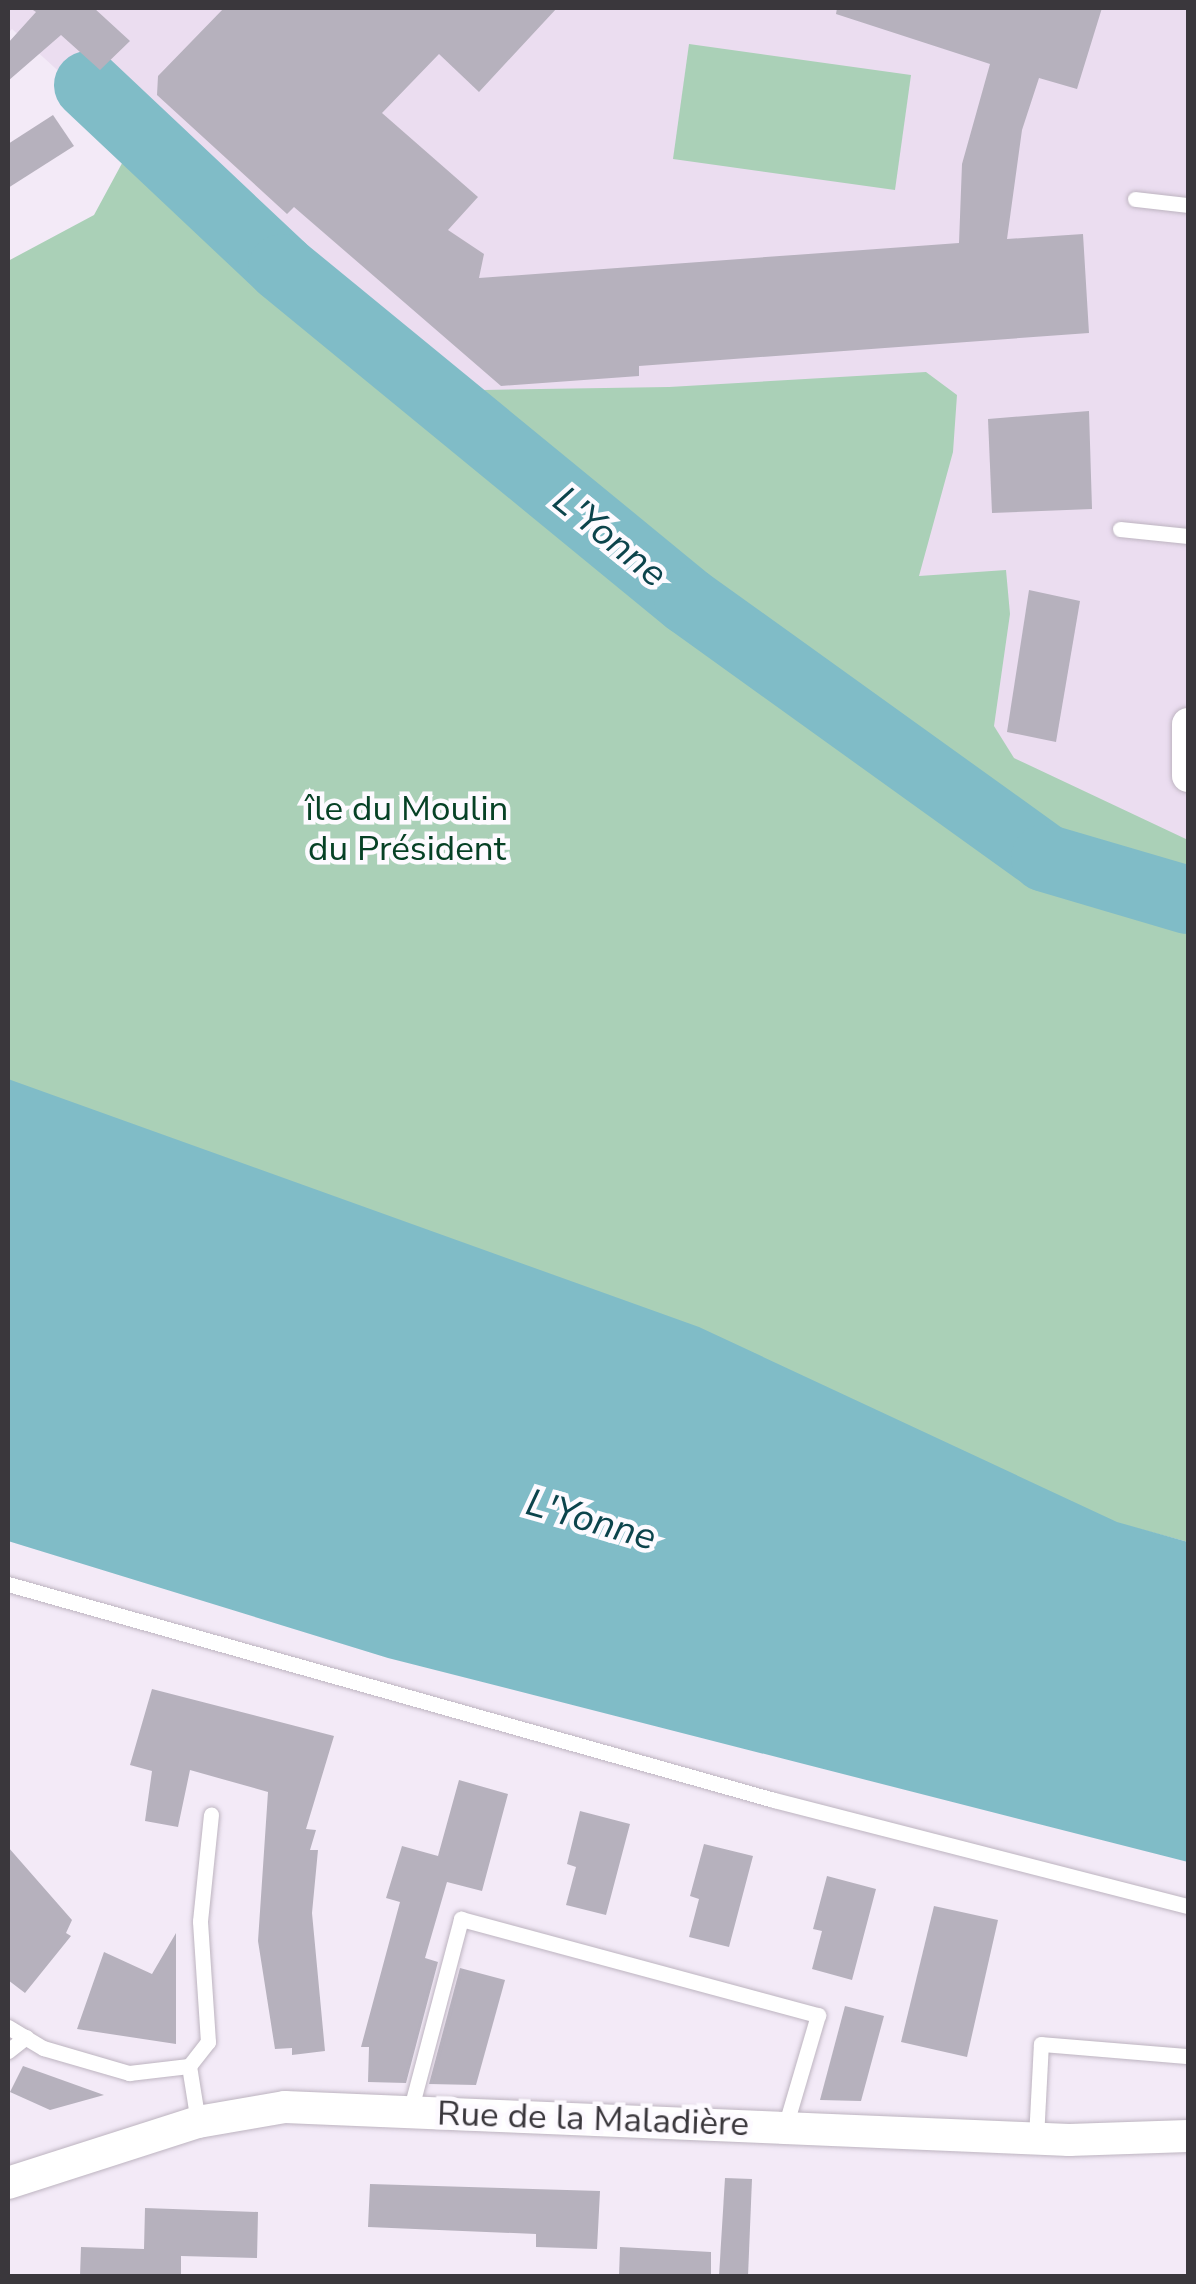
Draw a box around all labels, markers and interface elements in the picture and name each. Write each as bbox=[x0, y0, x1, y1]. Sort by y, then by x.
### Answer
water label: L'Yonne bbox=[544, 477, 676, 597]
park label: île du Moulin du Président bbox=[306, 788, 508, 870]
water label: L'Yonne bbox=[521, 1480, 661, 1560]
street label: Rue de la Maladière bbox=[436, 2093, 750, 2145]

